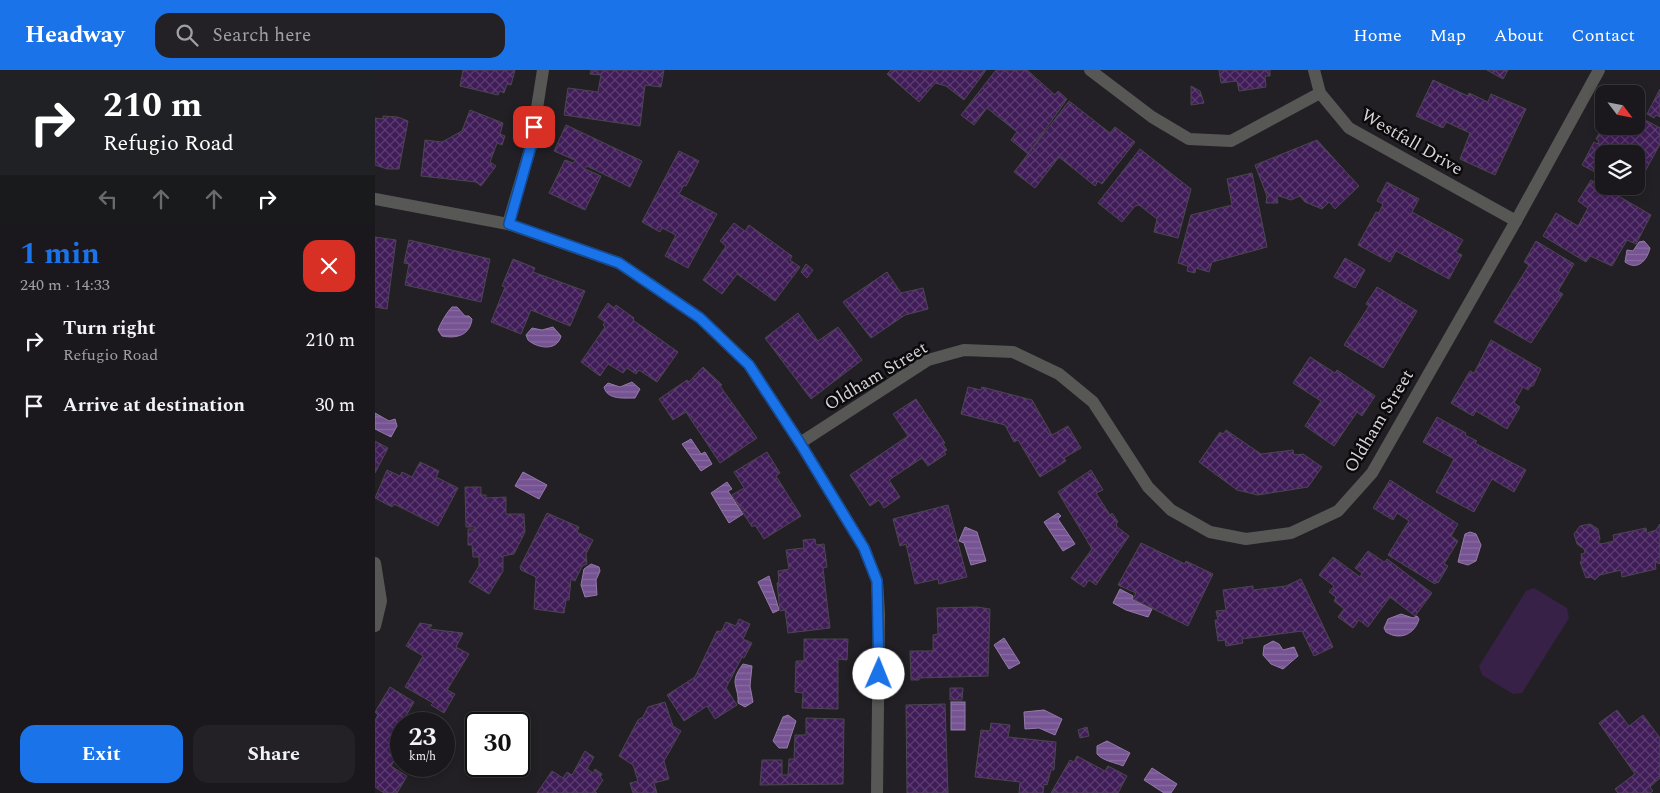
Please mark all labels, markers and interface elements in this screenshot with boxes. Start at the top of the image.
search box [155,13,505,58]
text: Headway [25,17,125,53]
icon: search [173,21,201,49]
text: Search here [213,21,311,50]
text: Home [1353,22,1402,49]
text: Map [1430,22,1466,49]
text: About [1494,22,1544,49]
text: Contact [1572,22,1635,49]
text: 210 m [103,79,202,132]
north arrow [1595,85,1645,135]
map controls [1595,85,1645,195]
icon: right [20,90,85,155]
street label: Westfall Drive [1356,102,1468,182]
pin [513,106,555,148]
icon: arrive [520,113,548,141]
text: Refugio Road [103,127,234,160]
button: layers [1595,145,1645,195]
icon: left [94,185,122,213]
icon: ahead [147,185,175,213]
icon: ahead [200,185,228,213]
icon: right [253,185,281,213]
text: 1 min [20,231,100,277]
button: close [303,240,355,292]
text: 240 m · 14:33 [20,273,110,297]
text: Turn right [63,314,156,343]
text: 210 m [305,326,355,355]
icon: right [20,327,48,355]
street label: Oldham Street [819,334,933,418]
text: Refugio Road [63,343,158,367]
street label: Oldham Street [1337,364,1421,478]
text: Arrive at destination [63,391,245,420]
text: 30 m [315,391,355,420]
icon: arrive [20,392,48,420]
position arrow [852,647,904,699]
speed limit sign: 30 [465,712,530,777]
text: 23 [408,719,437,757]
button: Exit [20,725,183,783]
button: Share [193,725,355,783]
text: km/h [409,747,436,766]

